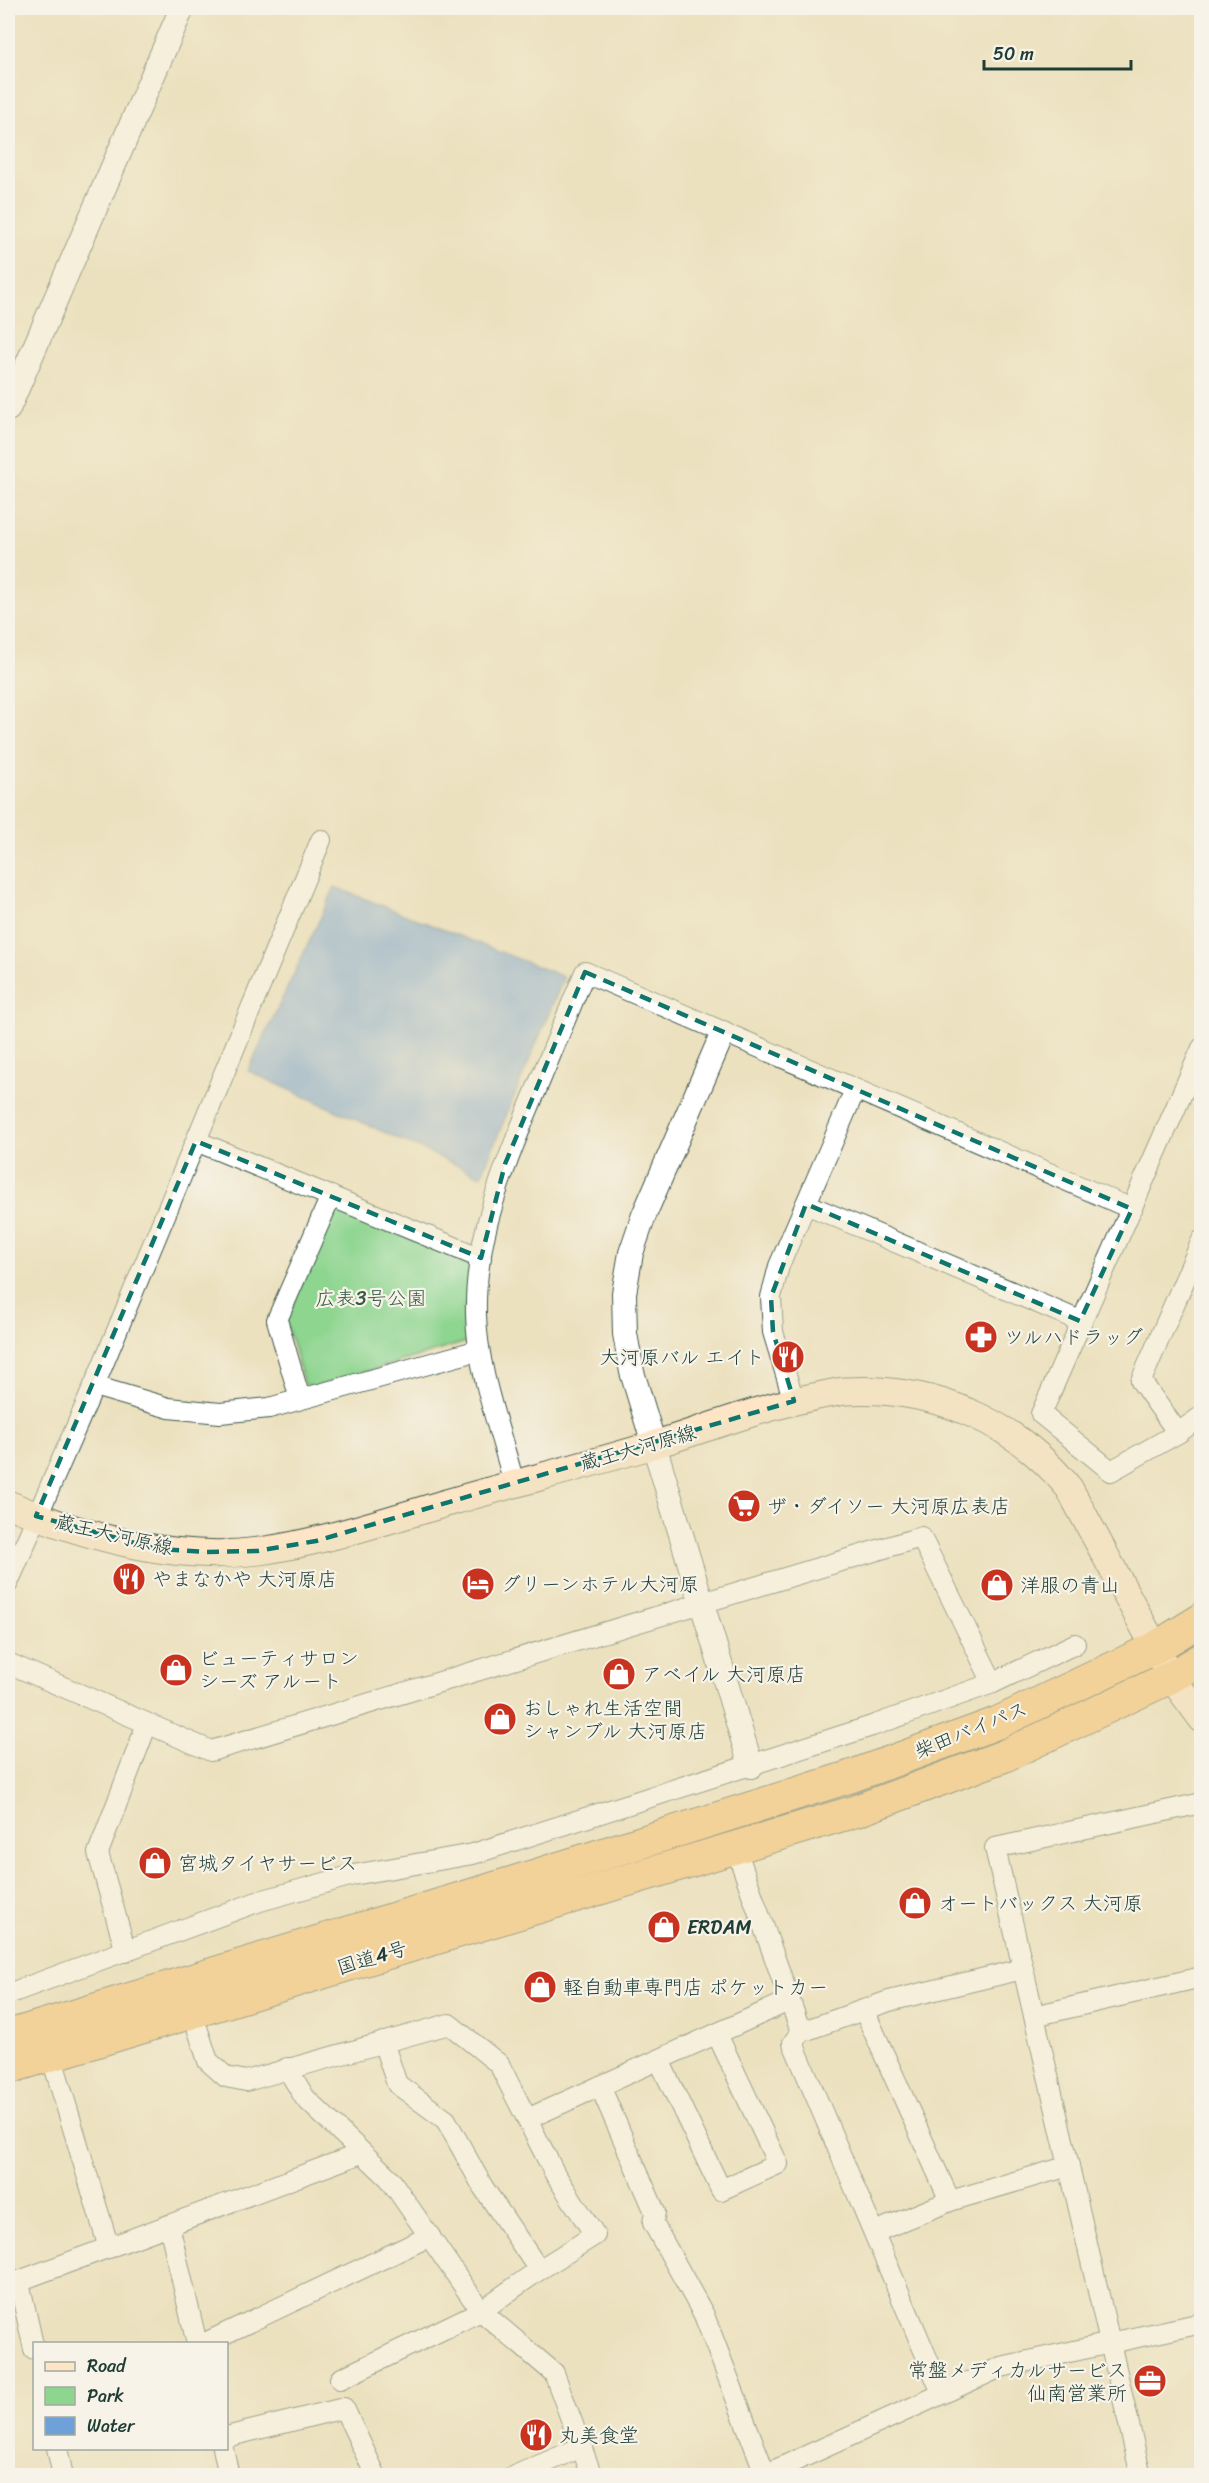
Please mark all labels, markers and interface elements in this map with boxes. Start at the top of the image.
scale bar [984,33,1131,71]
text: 50 m [993,38,1034,70]
park label: 広表3号公園 [316,1281,426,1316]
pharmacy icon: ツルハドラッグ [963,1319,999,1355]
place label: ツルハドラッグ [1004,1320,1143,1355]
restaurant icon: 大河原バル エイト [770,1339,806,1375]
place label: 大河原バル エイト [600,1340,765,1375]
street label: 蔵王大河原線 [576,1415,700,1481]
supermarket icon: ザ・ダイソー 大河原広表店 [726,1488,762,1524]
place label: ザ・ダイソー 大河原広表店 [767,1489,1010,1524]
street label: 蔵王大河原線 [52,1504,176,1566]
restaurant icon: やまなかや 大河原店 [111,1561,147,1597]
place label: やまなかや 大河原店 [152,1562,337,1597]
hotel icon: グリーンホテル大河原 [460,1566,496,1602]
place label: グリーンホテル大河原 [501,1567,699,1602]
shop icon: 洋服の青山 [979,1567,1015,1603]
place label: 洋服の青山 [1020,1568,1120,1603]
place label: ビューティサロン シーズ アルート [199,1641,359,1699]
shop icon: ビューティサロン シーズ アルート [158,1652,194,1688]
shop icon: アベイル 大河原店 [601,1656,637,1692]
place label: アベイル 大河原店 [642,1657,806,1692]
place label: おしゃれ生活空間 シャンブル 大河原店 [523,1691,707,1749]
street label: 柴田バイパス [909,1691,1033,1769]
shop icon: おしゃれ生活空間 シャンブル 大河原店 [482,1701,518,1737]
shop icon: 宮城タイヤサービス [137,1845,173,1881]
place label: 宮城タイヤサービス [178,1846,357,1881]
shop icon: オートバックス 大河原 [897,1885,933,1921]
place label: オートバックス 大河原 [938,1886,1143,1921]
shop icon: ERDAM [646,1909,682,1945]
place label: ERDAM [687,1910,751,1945]
street label: 国道4号 [332,1931,412,1985]
shop icon: 軽自動車専門店 ポケットカー [522,1969,558,2005]
place label: 軽自動車専門店 ポケットカー [563,1970,828,2005]
legend [33,2342,228,2450]
text: Road [87,2350,127,2382]
place label: 常盤メディカルサービス 仙南営業所 [908,2353,1127,2411]
office icon: 常盤メディカルサービス 仙南営業所 [1132,2363,1168,2399]
text: Park [87,2380,124,2412]
text: Water [87,2410,136,2442]
restaurant icon: 丸美食堂 [518,2417,554,2453]
place label: 丸美食堂 [559,2418,639,2453]

